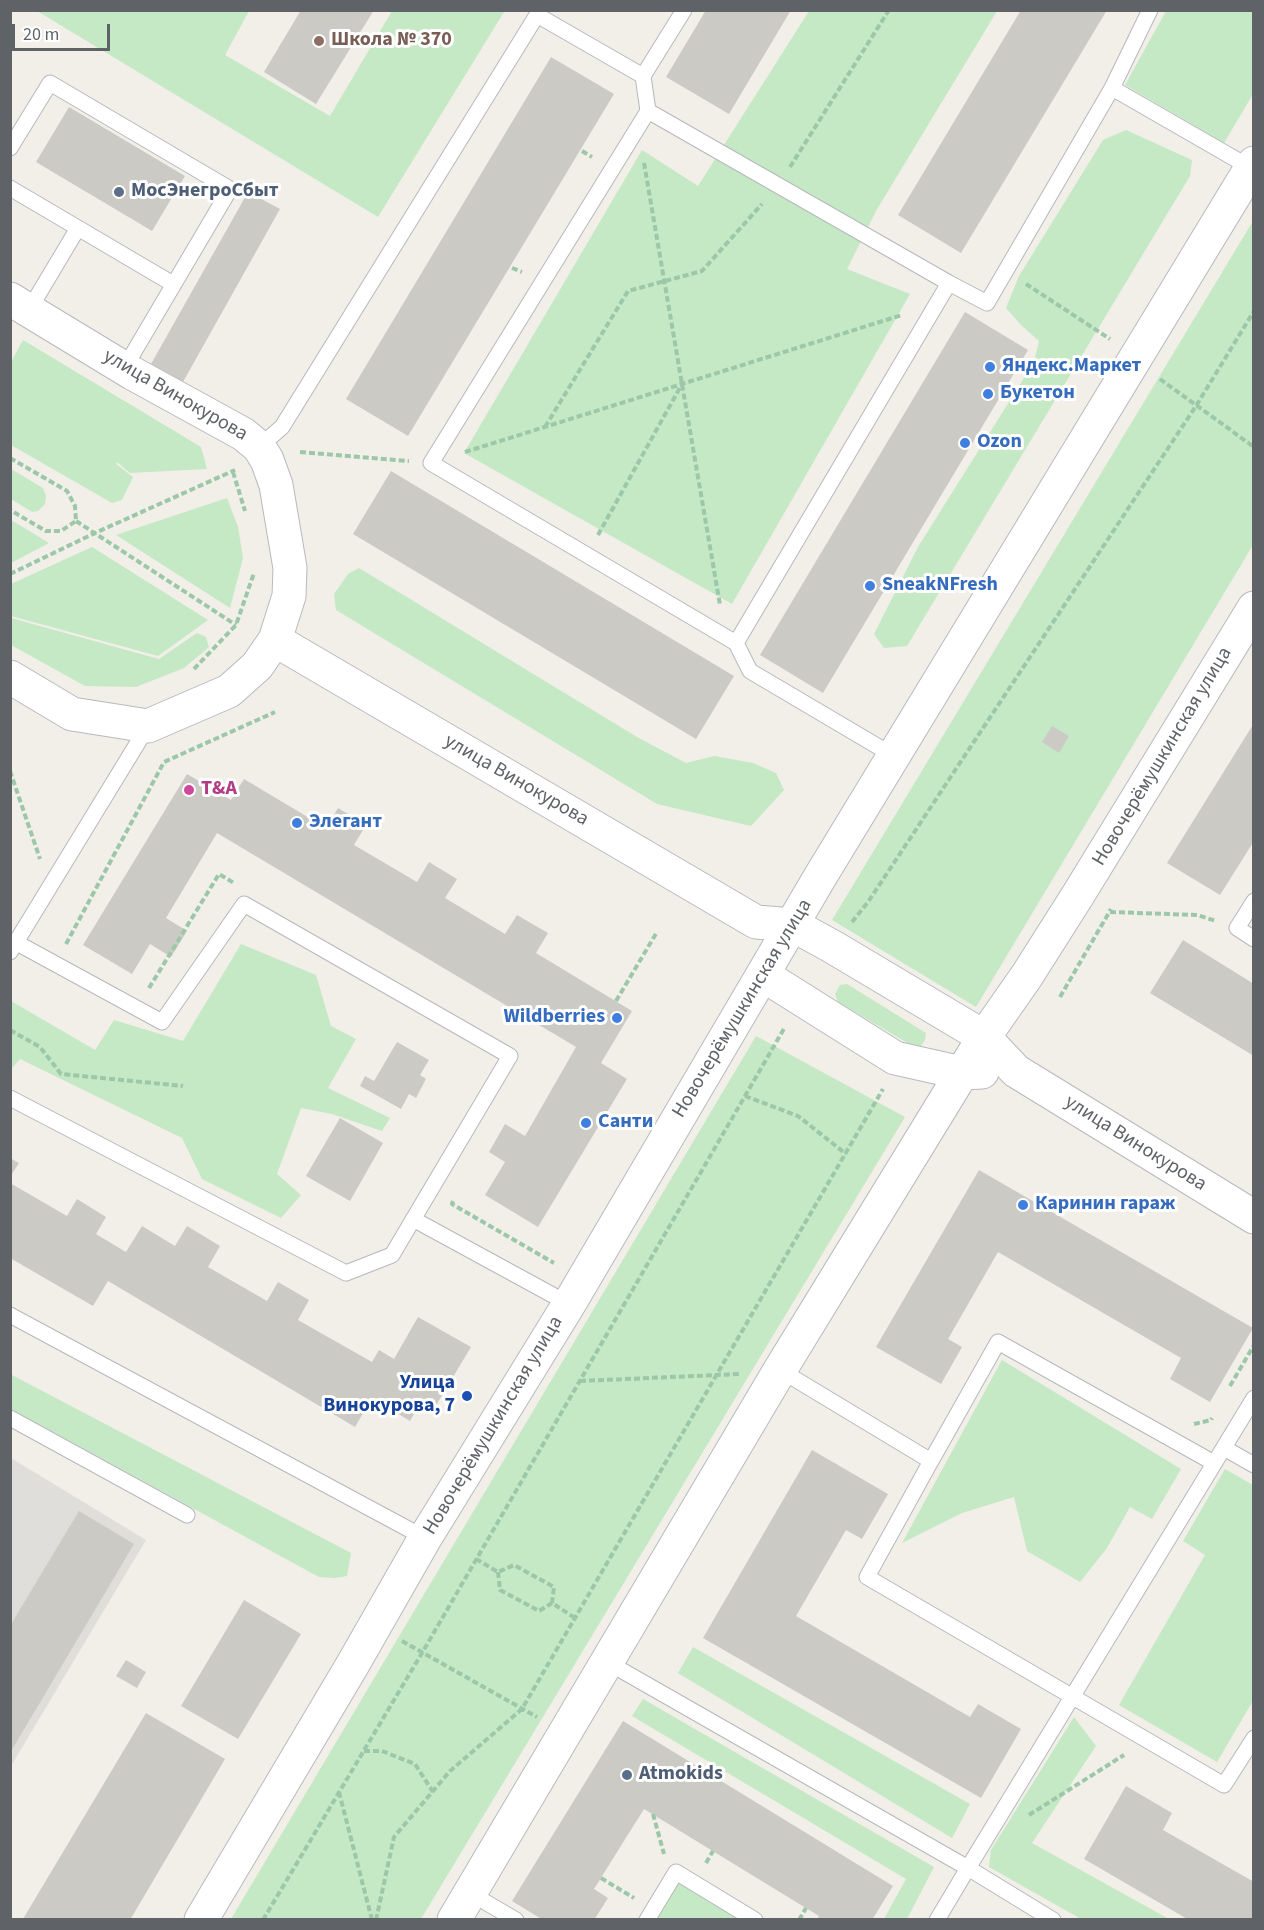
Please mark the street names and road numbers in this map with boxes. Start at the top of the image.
street label: улица Винокурова [99,345,251,447]
street label: Новочерёмушкинская улица [1088,643,1238,871]
street label: улица Винокурова [440,730,592,832]
street label: Новочерёмушкинская улица [668,895,818,1123]
street label: улица Винокурова [1060,1091,1210,1197]
street label: Новочерёмушкинская улица [419,1312,569,1540]

